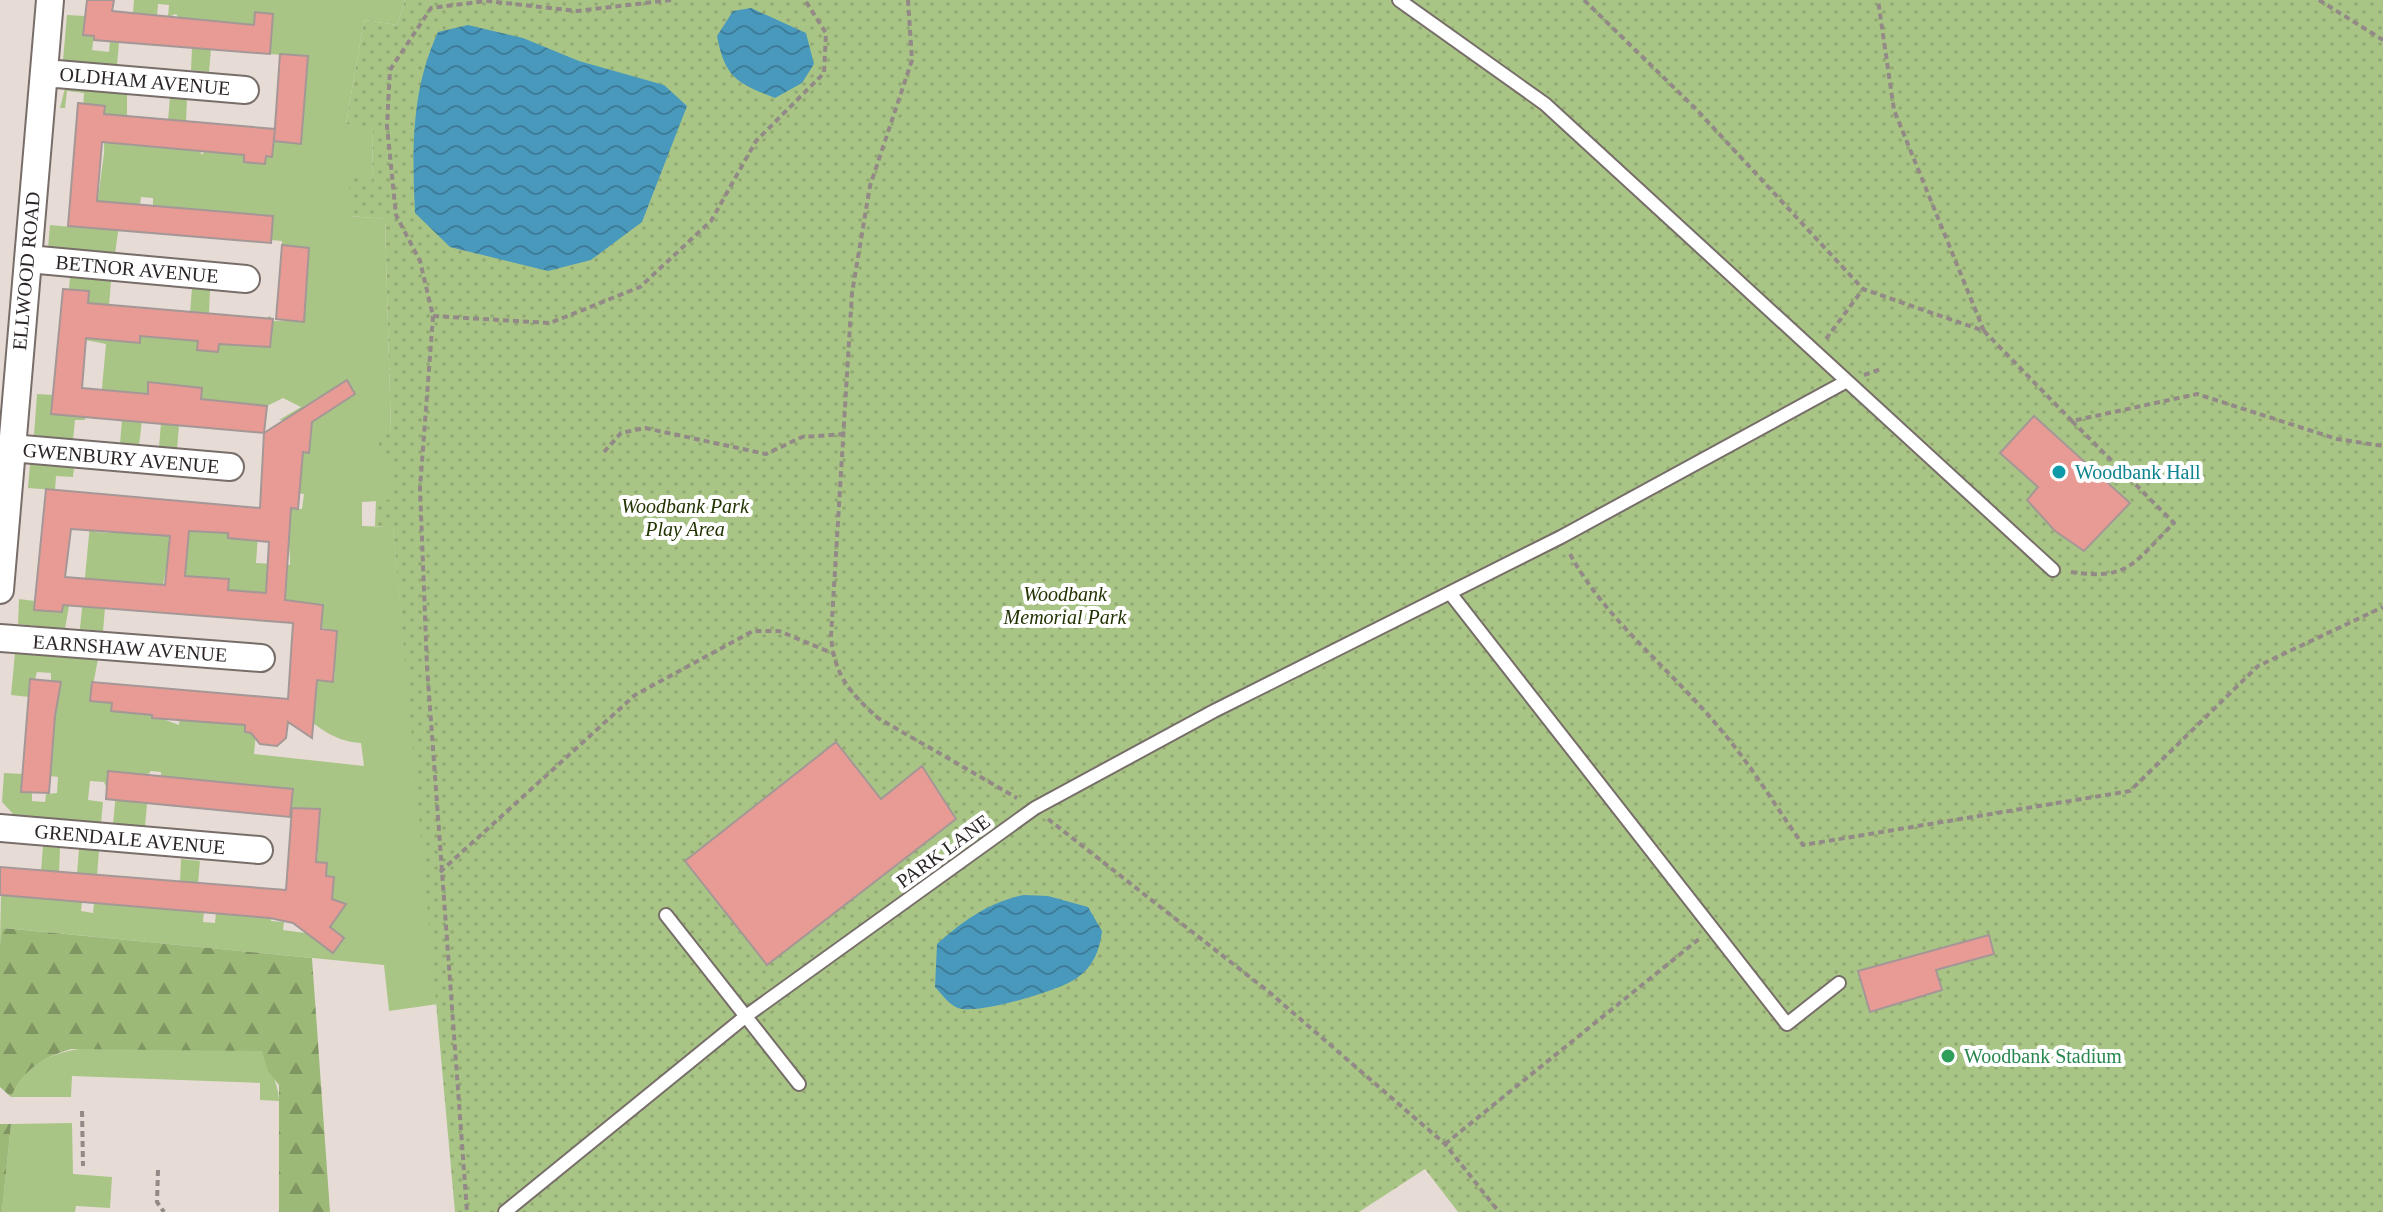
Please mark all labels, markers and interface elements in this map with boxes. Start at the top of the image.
street label: OLDHAM AVENUE [59,63,231,99]
street label: ELLWOOD ROAD [8,191,44,351]
street label: BETNOR AVENUE [55,251,219,287]
street label: GWENBURY AVENUE [22,438,220,478]
place label: Woodbank Hall [2075,461,2201,483]
marker: Woodbank Hall [2050,463,2068,481]
park label: Woodbank Park Play Area [621,495,750,541]
park label: Woodbank Memorial Park [1003,583,1127,628]
street label: EARNSHAW AVENUE [32,630,228,666]
street label: PARK LANE [892,810,994,892]
street label: GRENDALE AVENUE [34,820,226,858]
place label: Woodbank Stadium [1964,1045,2122,1067]
marker: Woodbank Stadium [1939,1047,1957,1065]

